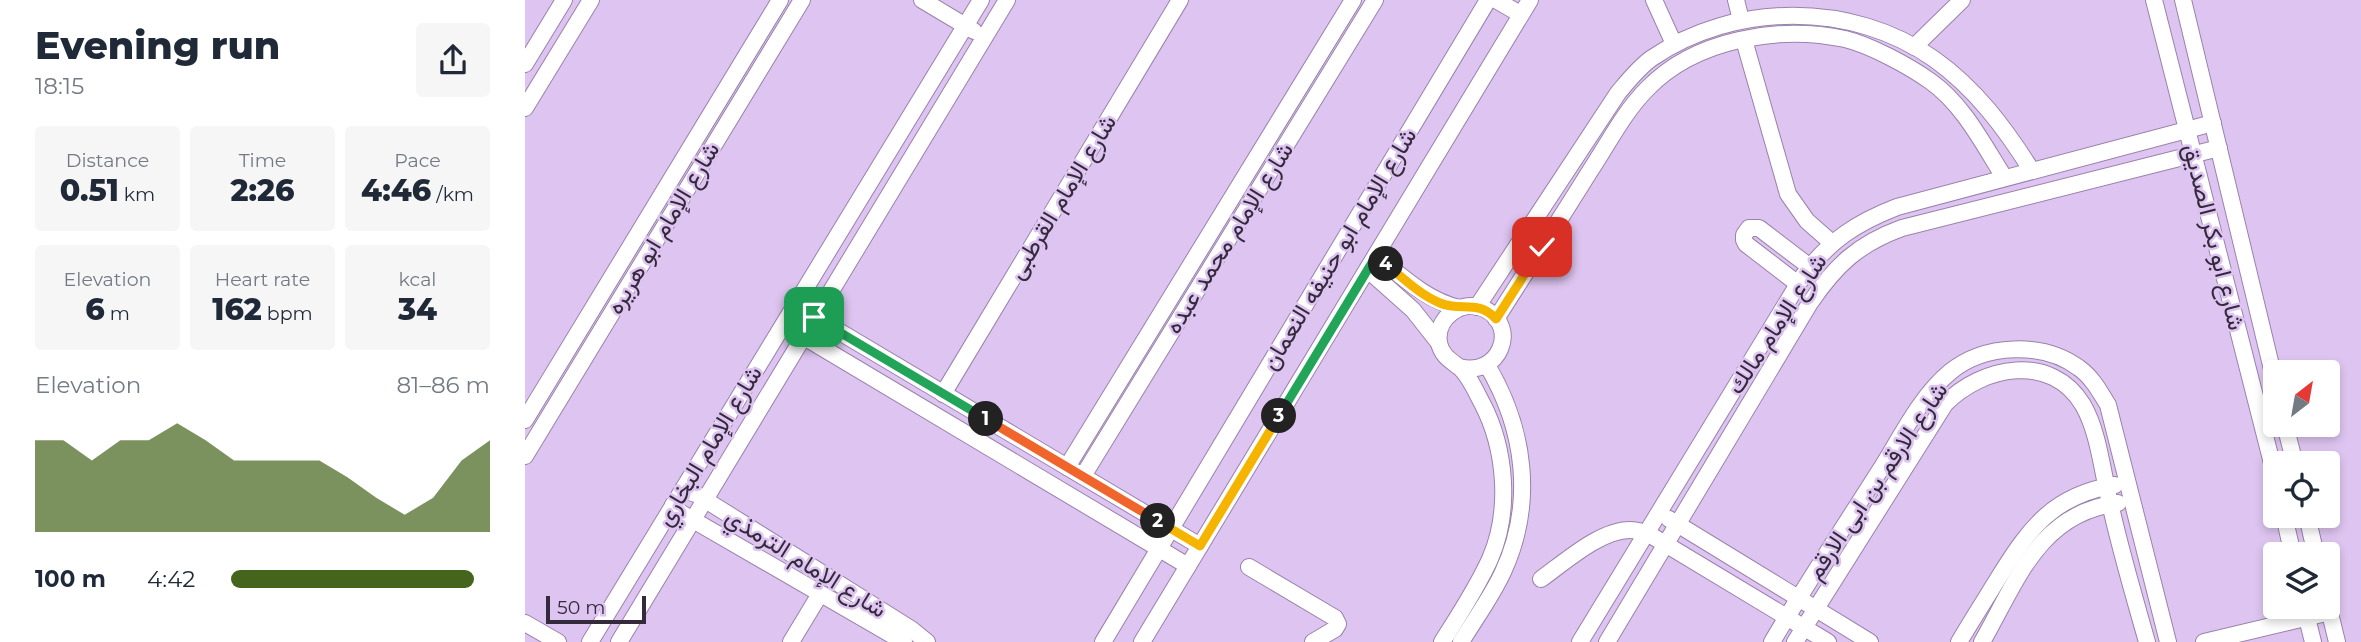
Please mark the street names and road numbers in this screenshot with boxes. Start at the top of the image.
street label: شارع الإمام القرطبى [1001,109,1124,285]
street label: شارع الإمام ابو حنيفه النعمان [1255,122,1424,376]
street label: شارع الإمام ابو هريره [600,136,727,320]
street label: شارع الإمام محمد عبده [1158,137,1301,340]
street label: شارع ابو بكر الصديق [2175,141,2252,333]
street label: شارع الإمام مالك [1721,248,1834,400]
street label: شارع الإمام البخاري [649,360,772,534]
street label: شارع الارقم بن ابى الارقم [1800,376,1955,586]
street label: شارع الإمام الترمذي [718,501,892,628]

